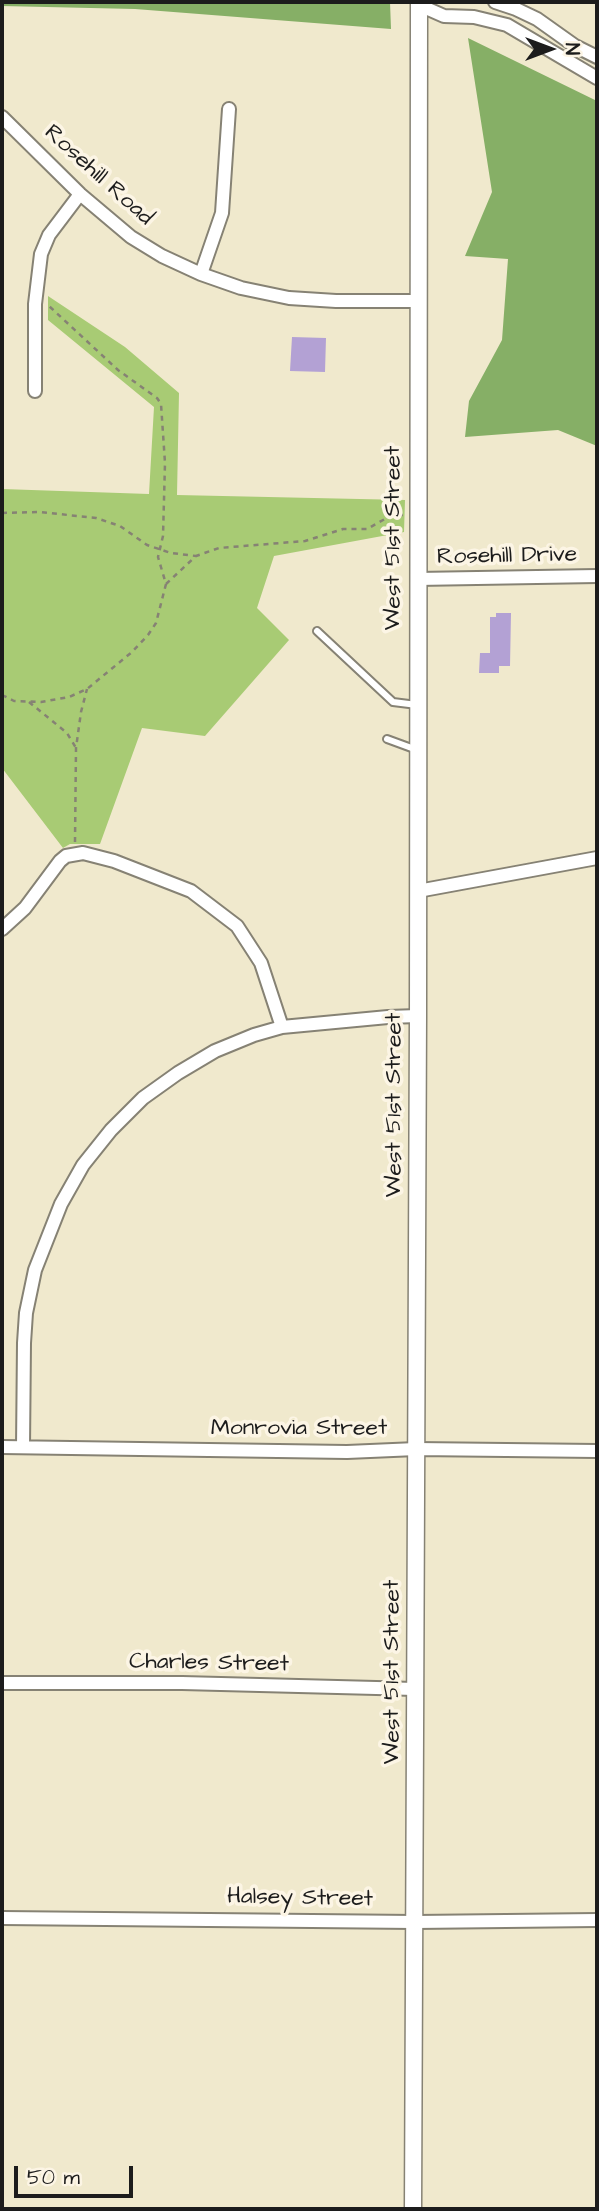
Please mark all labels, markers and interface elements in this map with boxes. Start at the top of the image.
north arrow [515,14,585,84]
text: N [558,43,585,55]
street label: Rosehill Road [38,120,158,232]
street label: West 51st Street [380,446,408,630]
street label: Rosehill Drive [437,542,577,572]
street label: West 51st Street [381,1013,409,1197]
street label: Monrovia Street [211,1415,387,1443]
street label: West 51st Street [379,1580,407,1764]
street label: Charles Street [129,1649,289,1679]
street label: Halsey Street [227,1884,373,1914]
scale bar [18,2152,136,2196]
text: 50 m [27,2163,80,2192]

